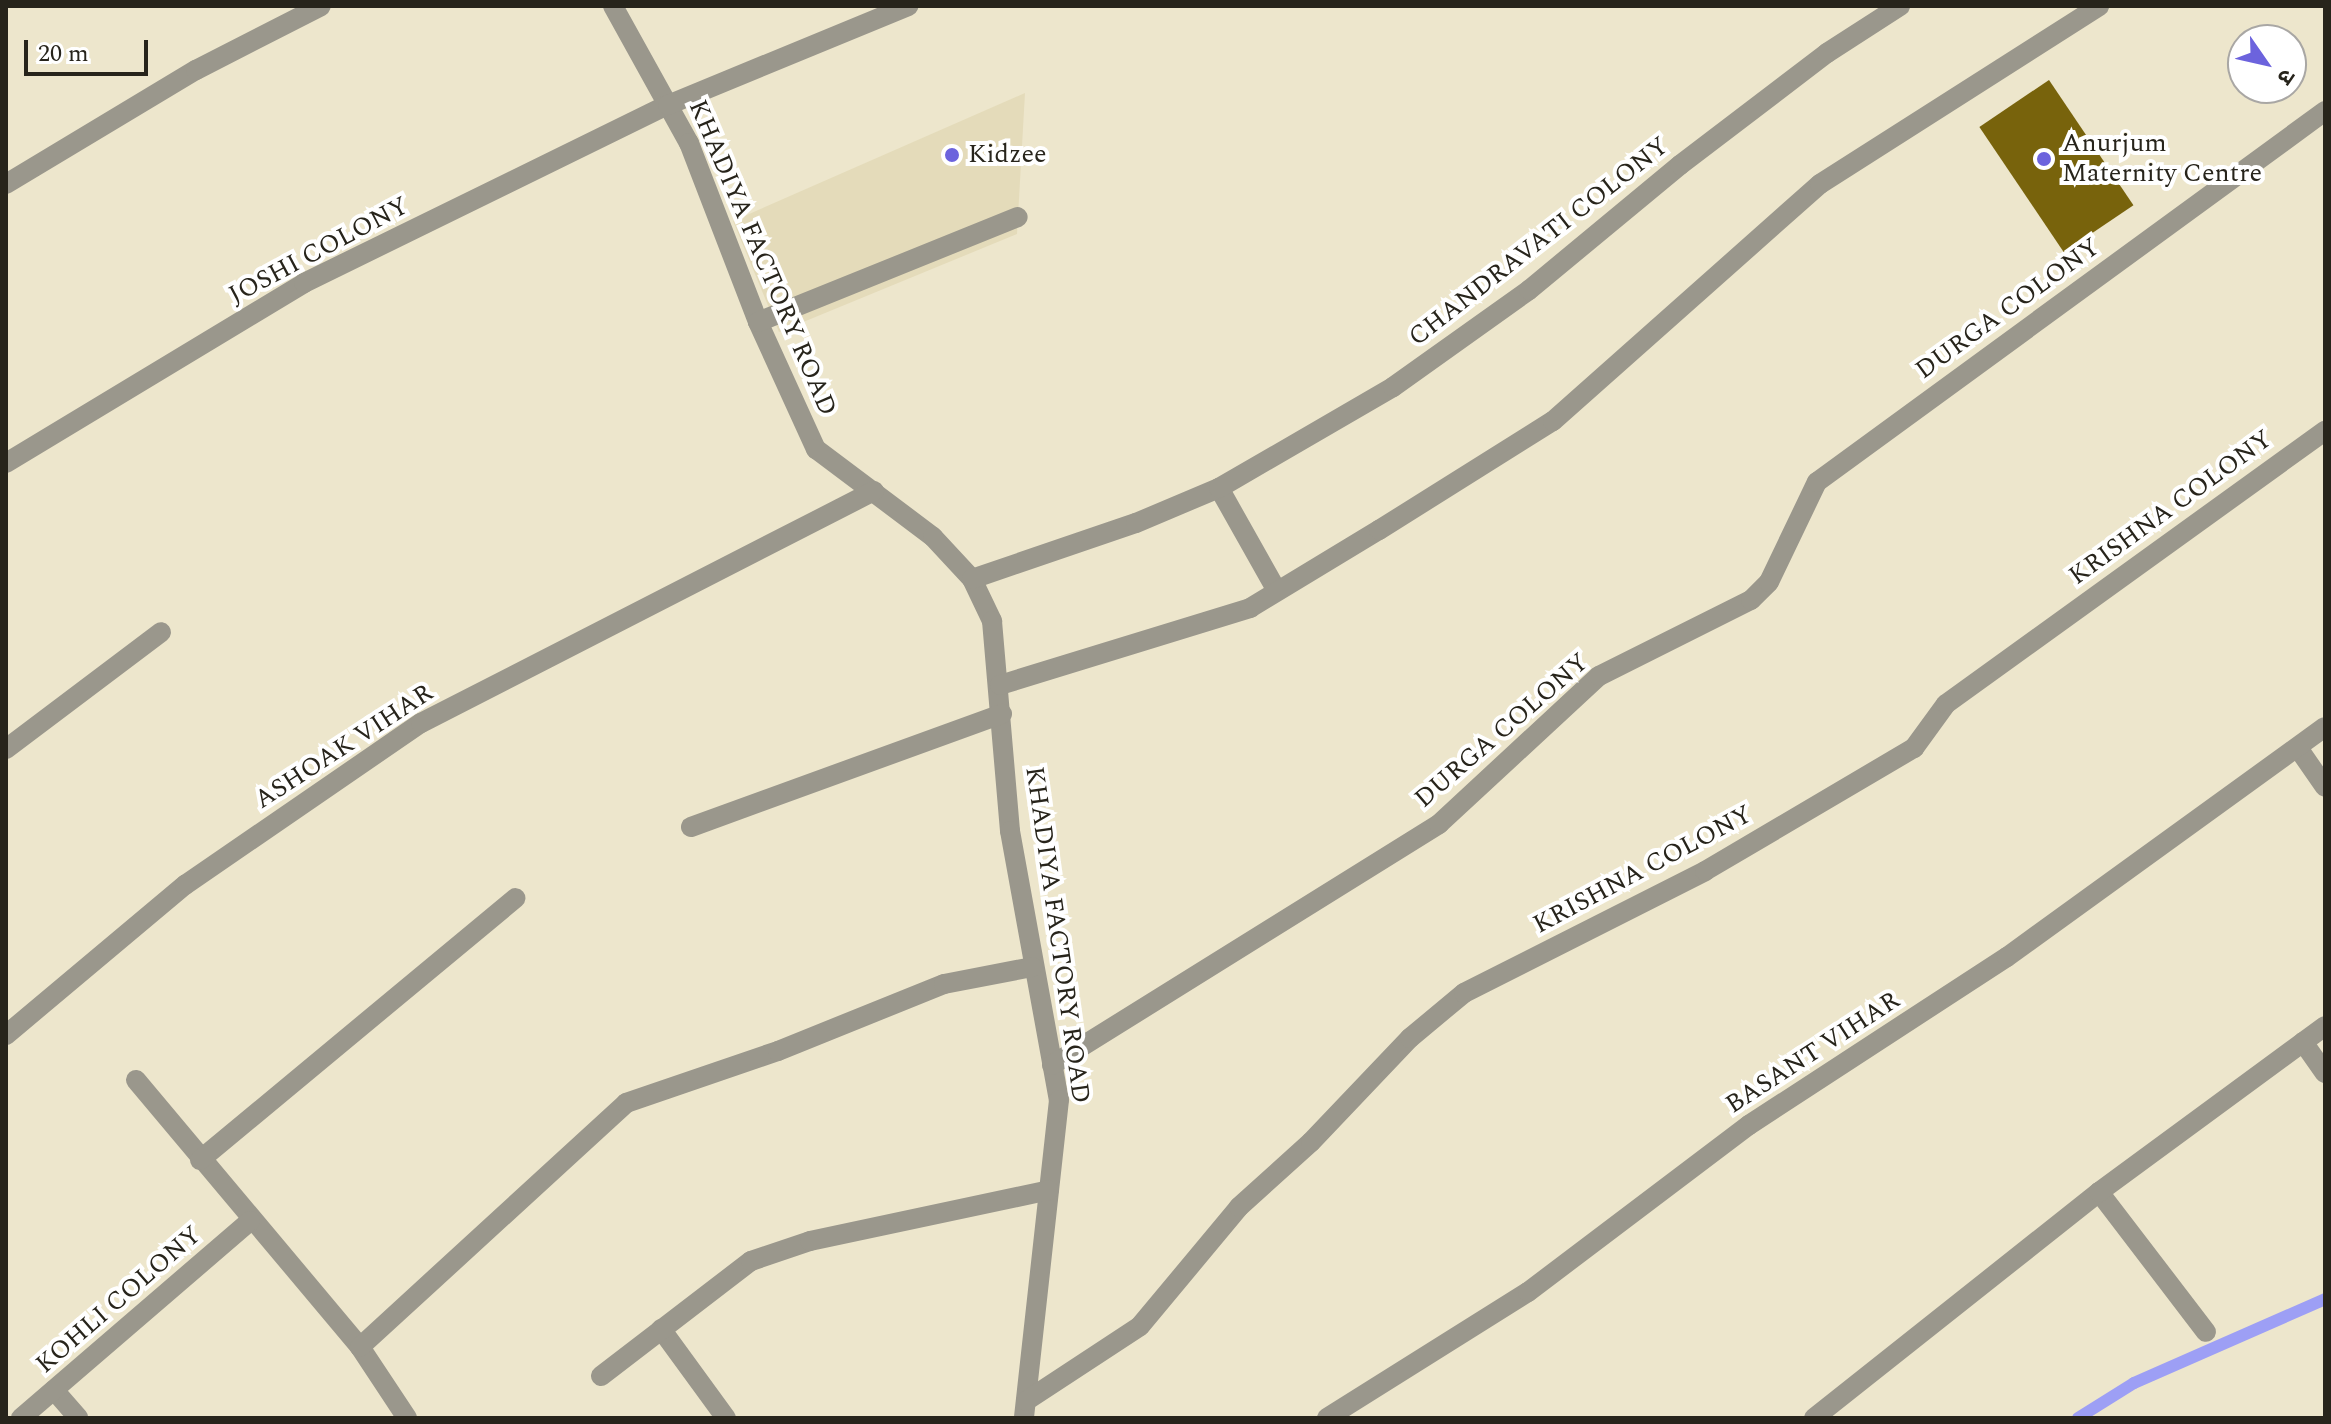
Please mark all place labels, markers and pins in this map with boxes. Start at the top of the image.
place label: Anurjum Maternity Centre [2062,128,2262,190]
place label: Kidzee [968,139,1047,171]
marker: Kidzee [943,146,961,164]
marker: Anurjum Maternity Centre [2033,148,2055,170]

